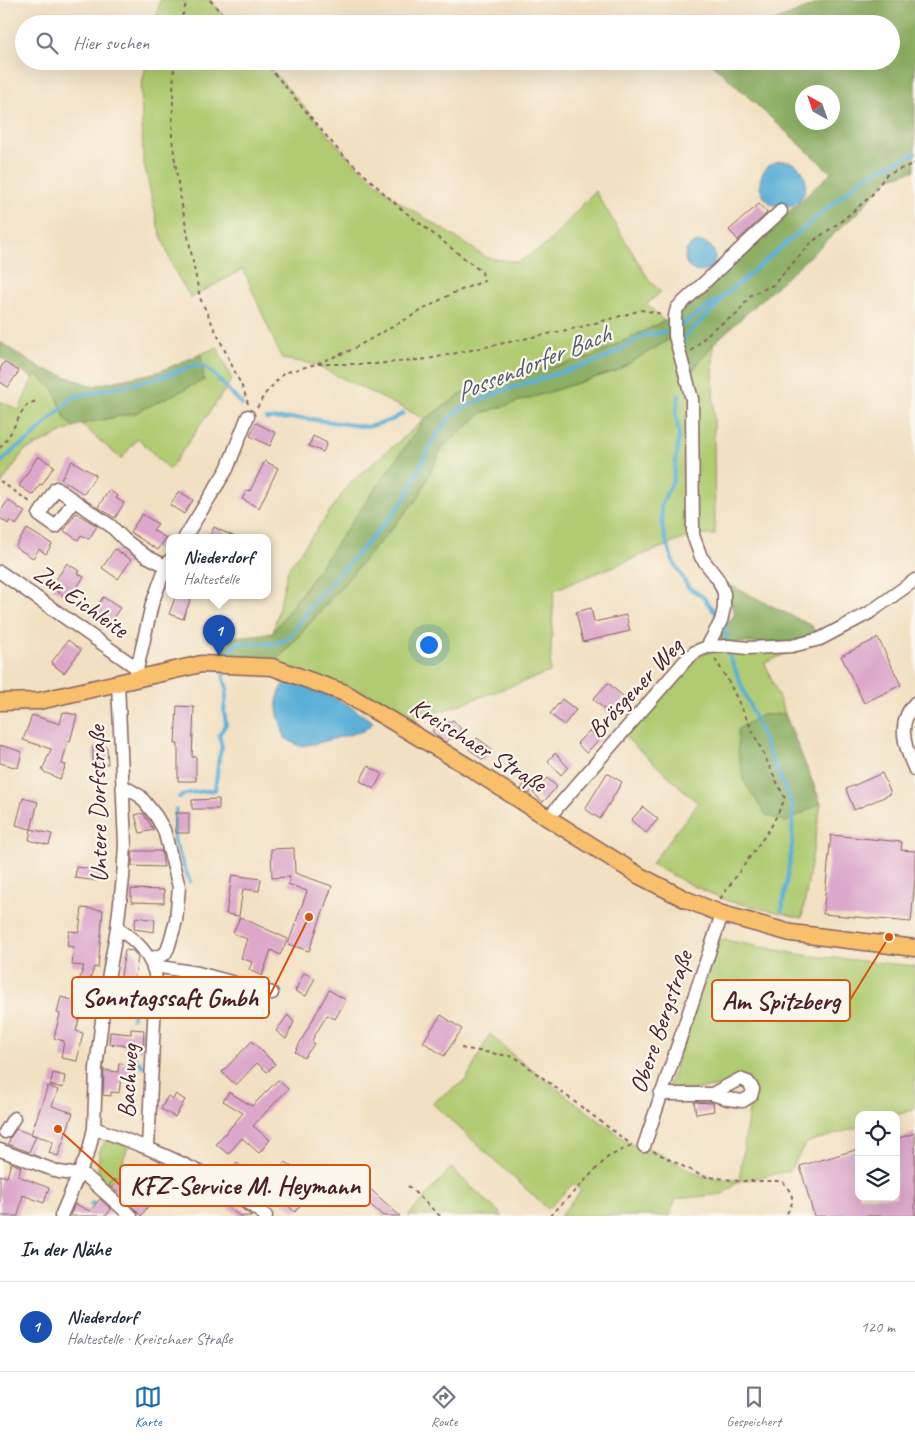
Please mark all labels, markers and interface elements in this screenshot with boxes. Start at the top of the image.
search box [15,15,900,70]
icon: search [33,29,61,57]
text: Hier suchen [73,31,149,55]
north arrow [795,85,840,130]
water label: Possendorfer Bach [451,316,617,409]
popup [166,534,271,599]
text: Niederdorf [183,545,254,569]
street label: Zur Eichleite [28,557,136,646]
text: Haltestelle [183,569,239,589]
pin: 1 [203,615,235,656]
street label: Brösgener Weg [580,630,691,745]
your location [416,632,442,658]
street label: Kreischaer Straße [404,690,554,801]
street label: Untere Dorfstraße [81,723,115,883]
street label: Obere Bergstraße [622,945,701,1097]
callout: Sonntagssaft Gmbh [72,977,269,1018]
callout: Am Spitzberg [712,980,850,1021]
text: Sonntagssaft Gmbh [82,981,259,1014]
text: Am Spitzberg [722,984,843,1017]
street label: Bachweg [110,1042,146,1119]
map controls [855,1111,900,1201]
button: locate [855,1111,900,1156]
button: layers [855,1156,900,1201]
callout: KFZ-Service M. Heymann [120,1165,370,1206]
text: KFZ-Service M. Heymann [130,1169,361,1202]
text: In der Nähe [20,1236,110,1262]
text: Niederdorf [67,1305,137,1329]
text: 1 [32,1317,40,1337]
text: 120 m [861,1317,895,1337]
text: Haltestelle · Kreischaer Straße [67,1329,232,1349]
tab: Karte [134,1383,162,1430]
tab: Route [430,1383,458,1430]
tab: Gespeichert [726,1383,781,1430]

